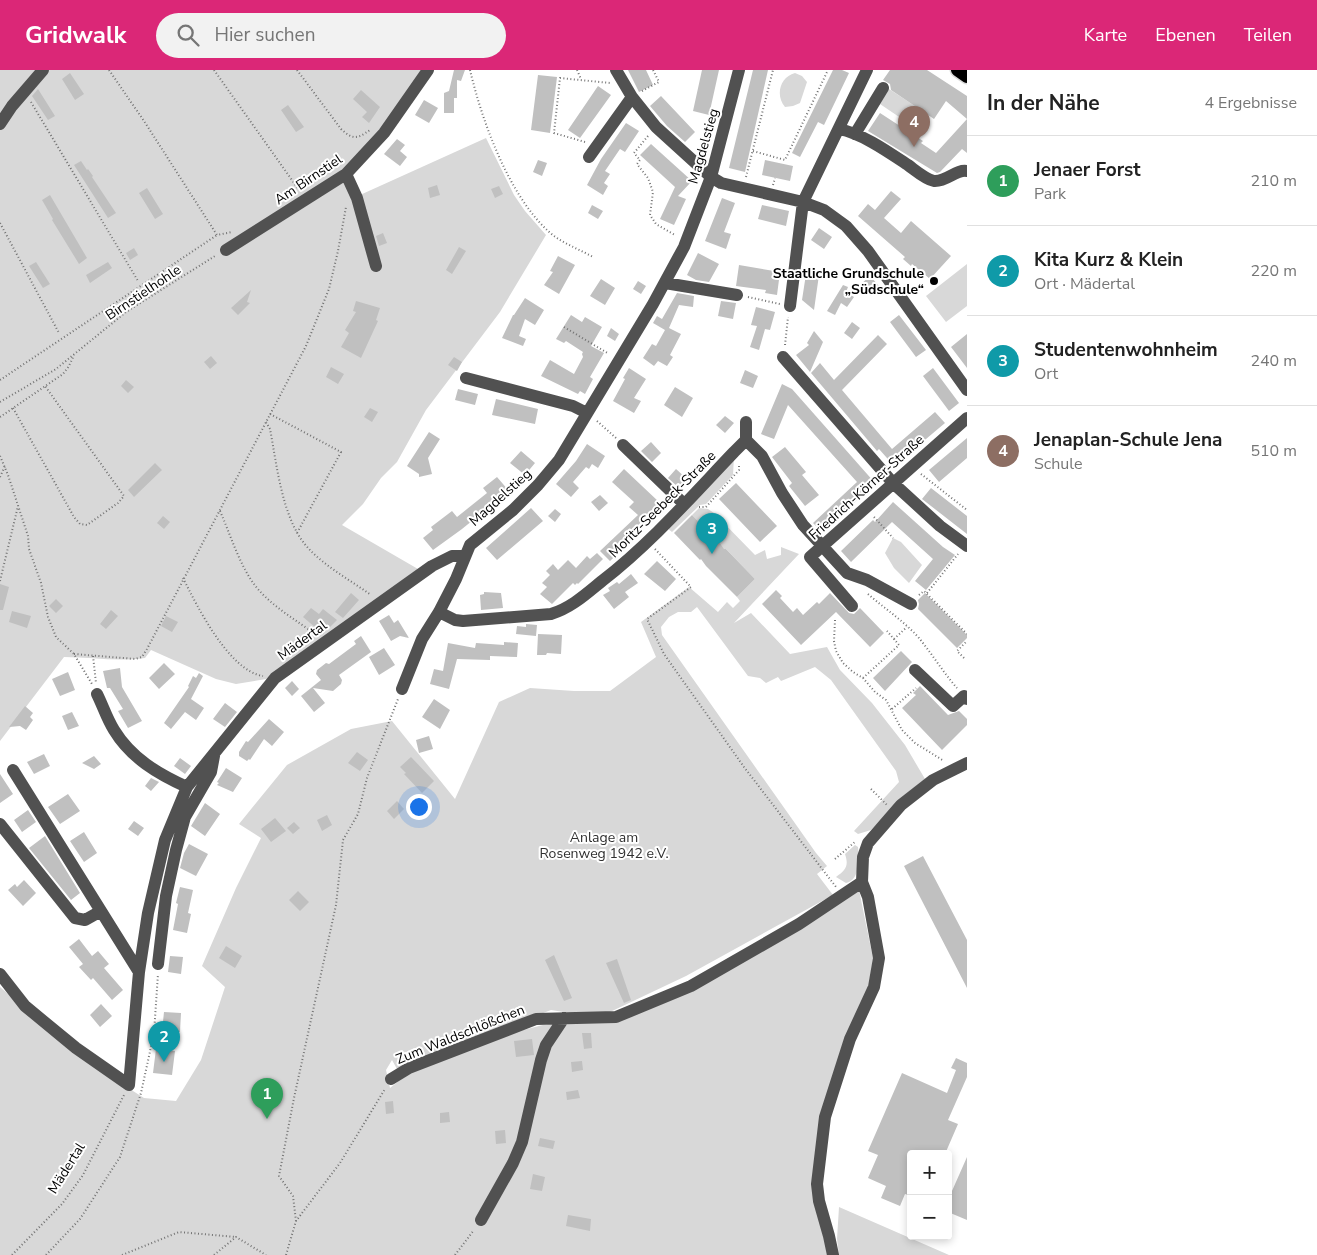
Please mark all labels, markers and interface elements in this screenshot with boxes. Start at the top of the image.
search box [156,13,506,58]
text: Gridwalk [25,19,126,51]
icon: search [174,21,202,49]
text: Hier suchen [214,22,315,48]
text: Karte [1084,23,1127,47]
text: Ebenen [1155,23,1216,47]
text: Teilen [1244,23,1292,47]
text: In der Nähe [987,89,1100,117]
text: 4 Ergebnisse [1204,92,1297,114]
street label: Magdelstieg [684,106,723,186]
pin: 4 [898,106,930,147]
street label: Am Birnstiel [271,149,347,209]
text: Jenaer Forst [1034,157,1141,183]
text: 1 [998,170,1008,192]
text: 210 m [1250,170,1297,192]
text: Park [1034,183,1066,205]
text: Kita Kurz & Klein [1034,247,1183,273]
street label: Birnstielhohle [102,260,185,325]
text: 2 [998,260,1008,282]
text: 220 m [1250,260,1297,282]
place label: Staatliche Grundschule „Südschule“ [773,264,924,299]
text: Ort · Mädertal [1034,273,1135,295]
marker: Staatliche Grundschule „Südschule“ [928,275,940,287]
text: Studentenwohnheim [1034,337,1218,363]
text: 3 [998,350,1008,372]
text: 240 m [1250,350,1297,372]
text: Ort [1034,363,1058,385]
text: Jenaplan-Schule Jena [1034,427,1222,453]
street label: Friedrich-Körner-Straße [805,430,928,544]
text: 4 [998,440,1008,462]
text: 510 m [1250,440,1297,462]
street label: Moritz-Seebeck-Straße [605,447,720,562]
text: Schule [1034,453,1082,475]
street label: Magdelstieg [465,464,536,530]
pin: 3 [696,513,728,554]
street label: Mädertal [274,616,332,665]
your location [406,794,432,820]
park label: Anlage am Rosenweg 1942 e.V. [539,828,669,863]
street label: Zum Waldschlößchen [393,1000,527,1069]
pin: 2 [148,1021,180,1062]
pin: 1 [251,1078,283,1119]
street label: Mädertal [43,1138,90,1197]
map controls [907,1150,952,1240]
button: + [907,1150,952,1195]
button: − [907,1195,952,1240]

